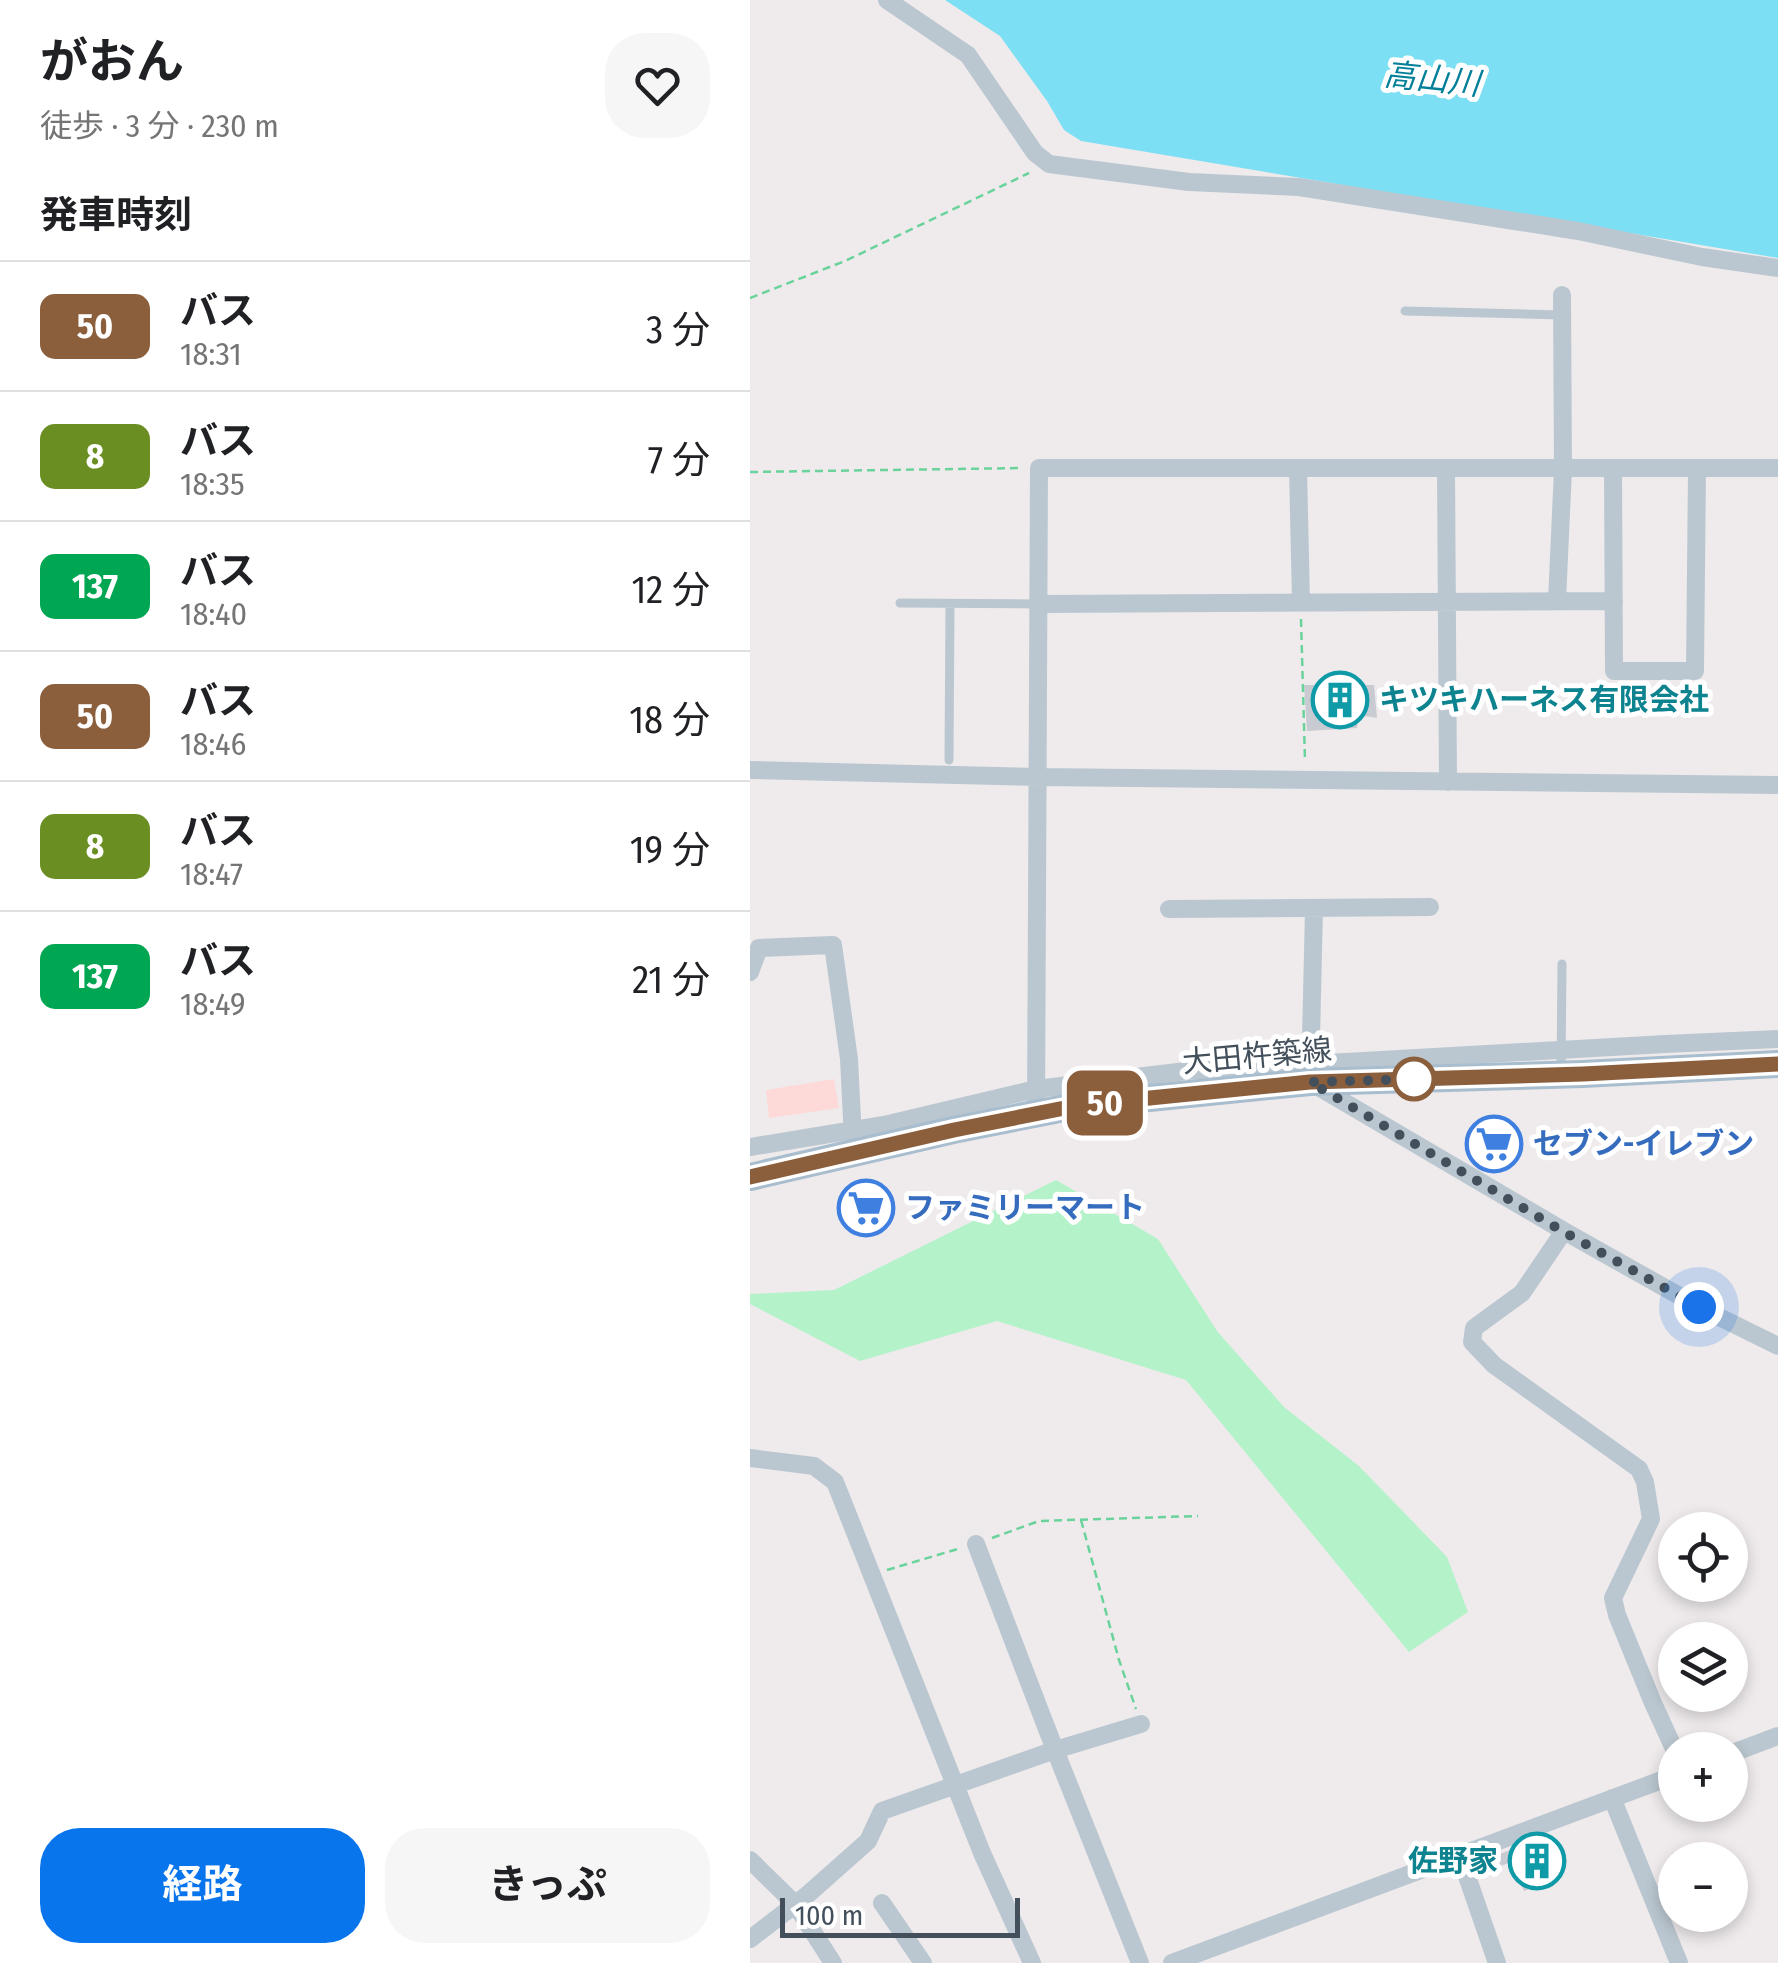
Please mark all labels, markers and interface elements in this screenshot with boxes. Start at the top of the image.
text: がおん [40,33,184,91]
button: heart [605,33,710,138]
water label: 高山川 [1382,55,1485,103]
text: 徒歩 · 3 分 · 230 m [40,107,279,145]
text: 発車時刻 [40,192,192,238]
text: バス [180,288,256,334]
text: 50 [77,305,113,347]
text: 3 分 [646,307,710,353]
text: 18:31 [180,335,242,373]
text: バス [180,418,256,464]
text: 8 [86,435,104,477]
text: 7 分 [648,437,710,483]
text: 18:35 [180,465,245,503]
text: バス [180,548,256,594]
text: 137 [72,565,118,607]
text: 12 分 [631,567,710,613]
text: 18:40 [180,595,247,633]
building icon: キツキハーネス有限会社 [1310,670,1370,730]
text: バス [180,678,256,724]
place label: キツキハーネス有限会社 [1379,682,1709,718]
text: 50 [77,695,113,737]
text: 18 分 [629,697,710,743]
text: 18:46 [180,725,246,763]
text: バス [180,808,256,854]
text: 8 [86,825,104,867]
text: 19 分 [630,827,710,873]
text: 18:47 [180,855,243,893]
text: バス [180,938,256,984]
text: 137 [72,955,118,997]
text: 21 分 [632,957,710,1003]
text: 18:49 [180,985,246,1023]
street label: 大田杵築線 [1181,1032,1333,1080]
unlabelled marker [1393,1058,1435,1100]
line badge: 50 [1060,1070,1150,1136]
text: 50 [1087,1082,1123,1124]
supermarket icon: セブン-イレブン [1464,1114,1524,1174]
place label: セブン-イレブン [1533,1126,1754,1162]
supermarket icon: ファミリーマート [836,1178,896,1238]
place label: ファミリーマート [905,1190,1145,1226]
your location [1674,1282,1724,1332]
map controls [1658,1512,1748,1932]
button: locate [1658,1512,1748,1602]
button: layers [1658,1622,1748,1712]
button: + [1658,1732,1748,1822]
button: 経路 [40,1828,365,1943]
button: きっぷ [385,1828,710,1943]
building icon: 佐野家 [1507,1831,1567,1891]
button: − [1658,1842,1748,1932]
place label: 佐野家 [1408,1843,1498,1879]
scale bar [780,1893,1020,1938]
text: 100 m [795,1899,863,1932]

